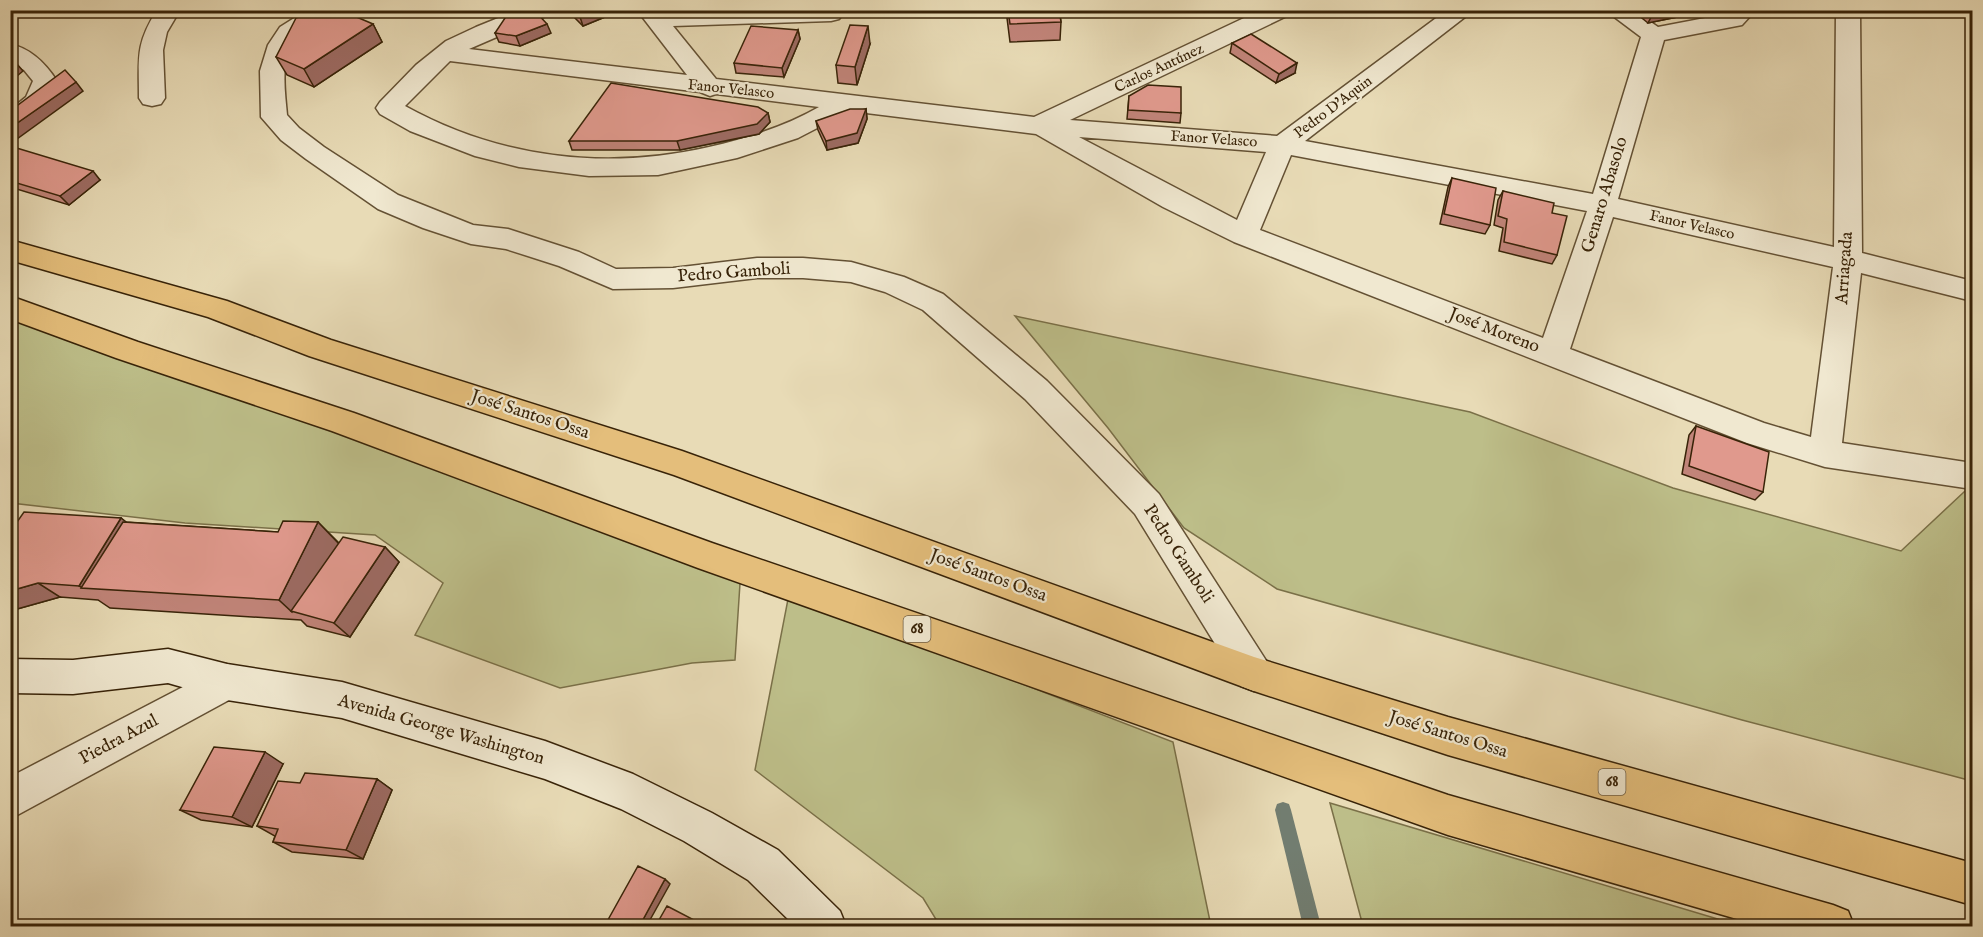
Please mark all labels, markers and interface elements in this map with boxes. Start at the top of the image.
street label: Carlos Antúnez [1111,39,1207,97]
street label: Pedro D'Aquin [1290,71,1376,143]
street label: Fanor Velasco [687,75,775,103]
street label: Fanor Velasco [1170,126,1258,152]
street label: Genaro Abasolo [1576,134,1634,256]
street label: Fanor Velasco [1648,206,1736,244]
street label: Arriagada [1831,231,1859,306]
street label: Pedro Gamboli [677,258,791,288]
street label: José Moreno [1443,302,1543,359]
street label: José Santos Ossa [466,384,592,445]
street label: Pedro Gamboli [1138,500,1219,608]
street label: José Santos Ossa [924,543,1050,608]
road number: 68 [904,616,930,642]
street label: Avenida George Washington [334,689,547,771]
street label: José Santos Ossa [1384,705,1510,764]
street label: Piedra Azul [76,710,162,770]
road number: 68 [1598,769,1626,795]

